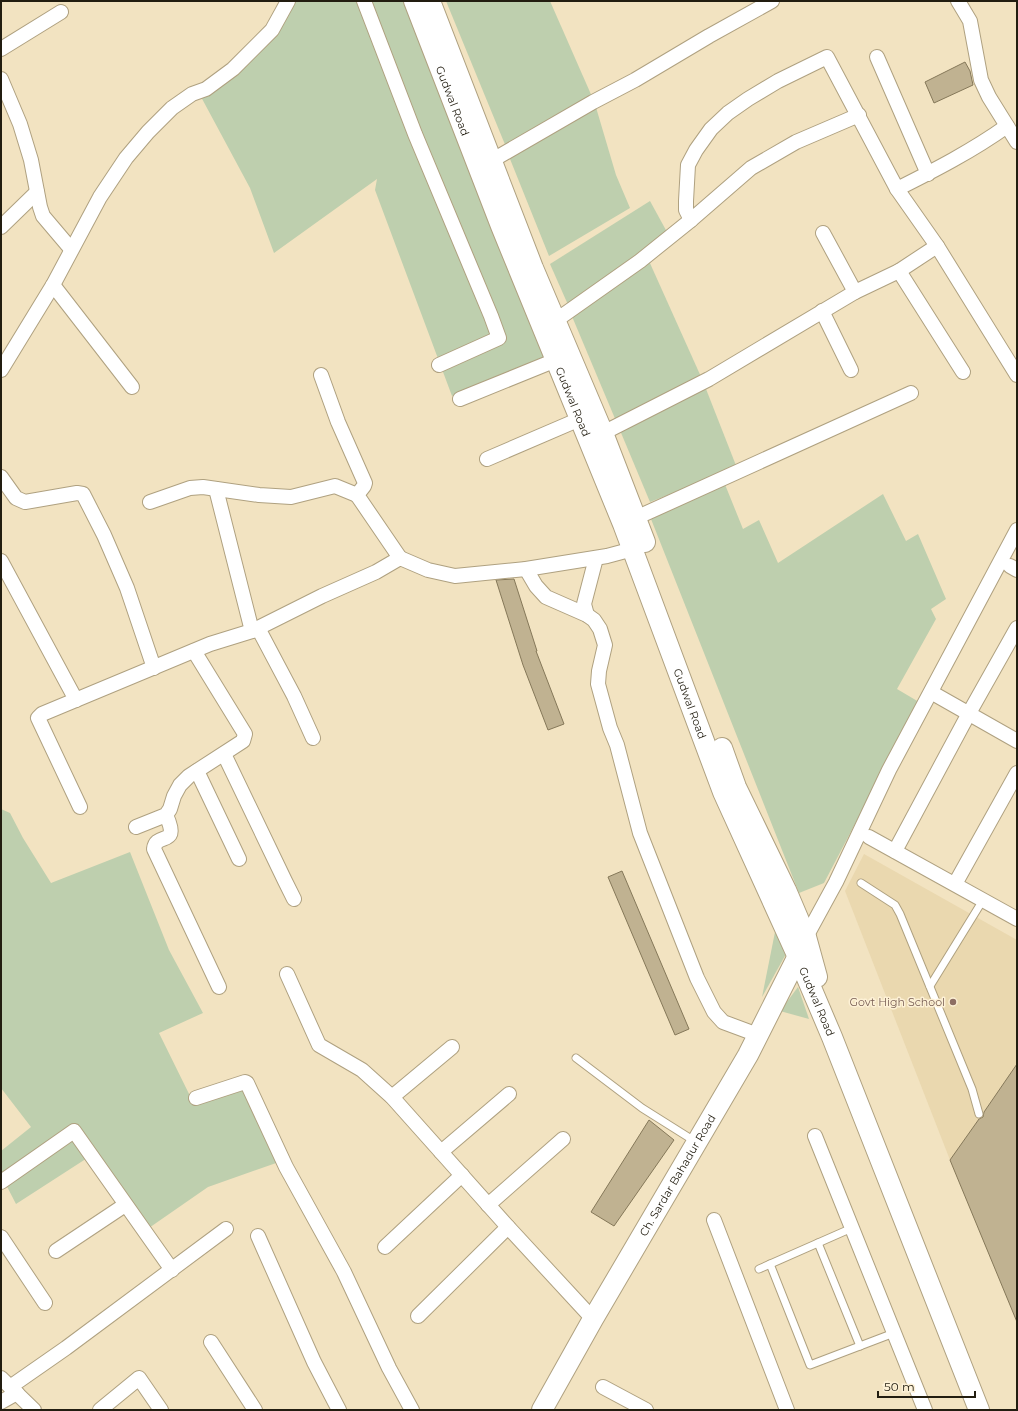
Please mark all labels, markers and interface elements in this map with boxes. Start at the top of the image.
street label: Gudwal Road [433,64,472,138]
street label: Gudwal Road [552,365,593,439]
street label: Gudwal Road [671,667,710,741]
street label: Gudwal Road [796,965,838,1038]
place label: Govt High School [850,995,945,1009]
marker: Govt High School [948,997,958,1007]
street label: Ch. Sardar Bahadur Road [636,1112,719,1239]
scale bar [878,1373,975,1399]
text: 50 m [884,1379,915,1394]

